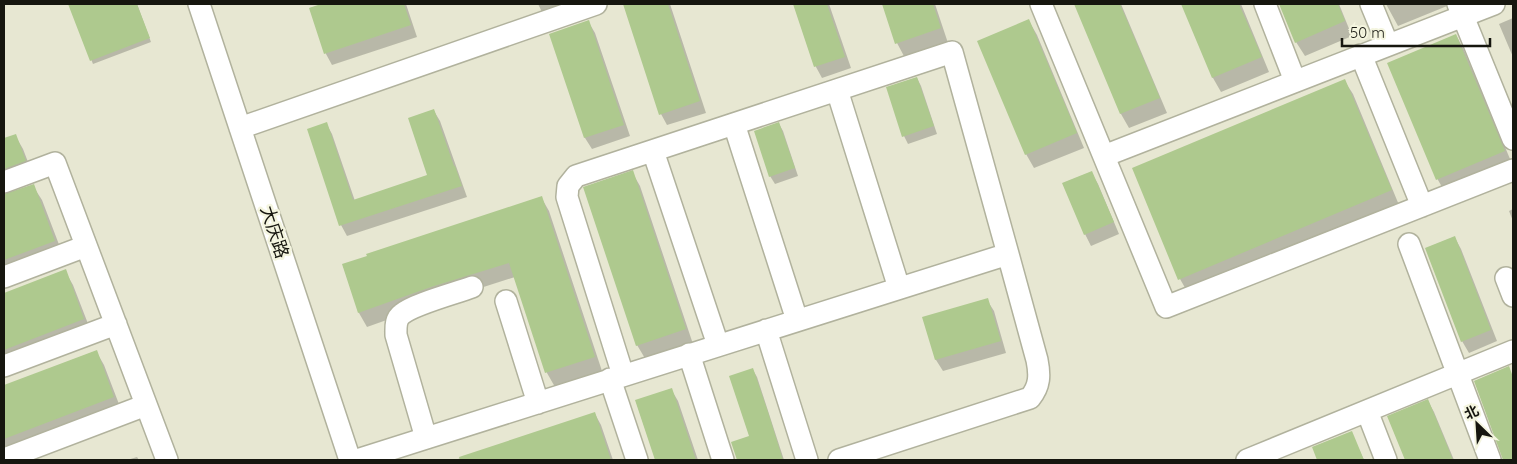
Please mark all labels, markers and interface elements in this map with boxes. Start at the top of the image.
scale bar [1342,15,1490,47]
text: 50 m [1350,23,1385,42]
street label: 大庆路 [256,203,294,261]
north arrow [1452,399,1502,449]
text: 北 [1461,401,1482,423]

